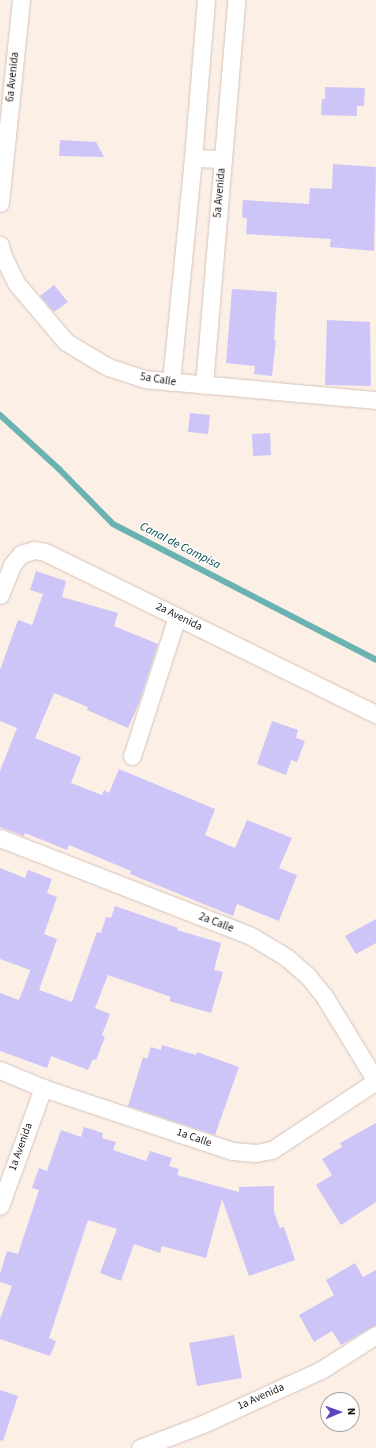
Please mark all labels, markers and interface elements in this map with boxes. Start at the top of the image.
street label: 6a Avenida [4,51,22,103]
street label: 5a Avenida [211,168,229,218]
street label: 5a Calle [139,371,177,389]
water label: Canal de Campisa [137,519,223,573]
street label: 2a Avenida [154,600,204,634]
street label: 2a Calle [197,910,235,936]
street label: 1a Avenida [6,1121,36,1173]
street label: 1a Calle [175,1126,213,1150]
street label: 1a Avenida [235,1381,287,1413]
north arrow [320,1392,360,1432]
text: N [344,1408,359,1416]

